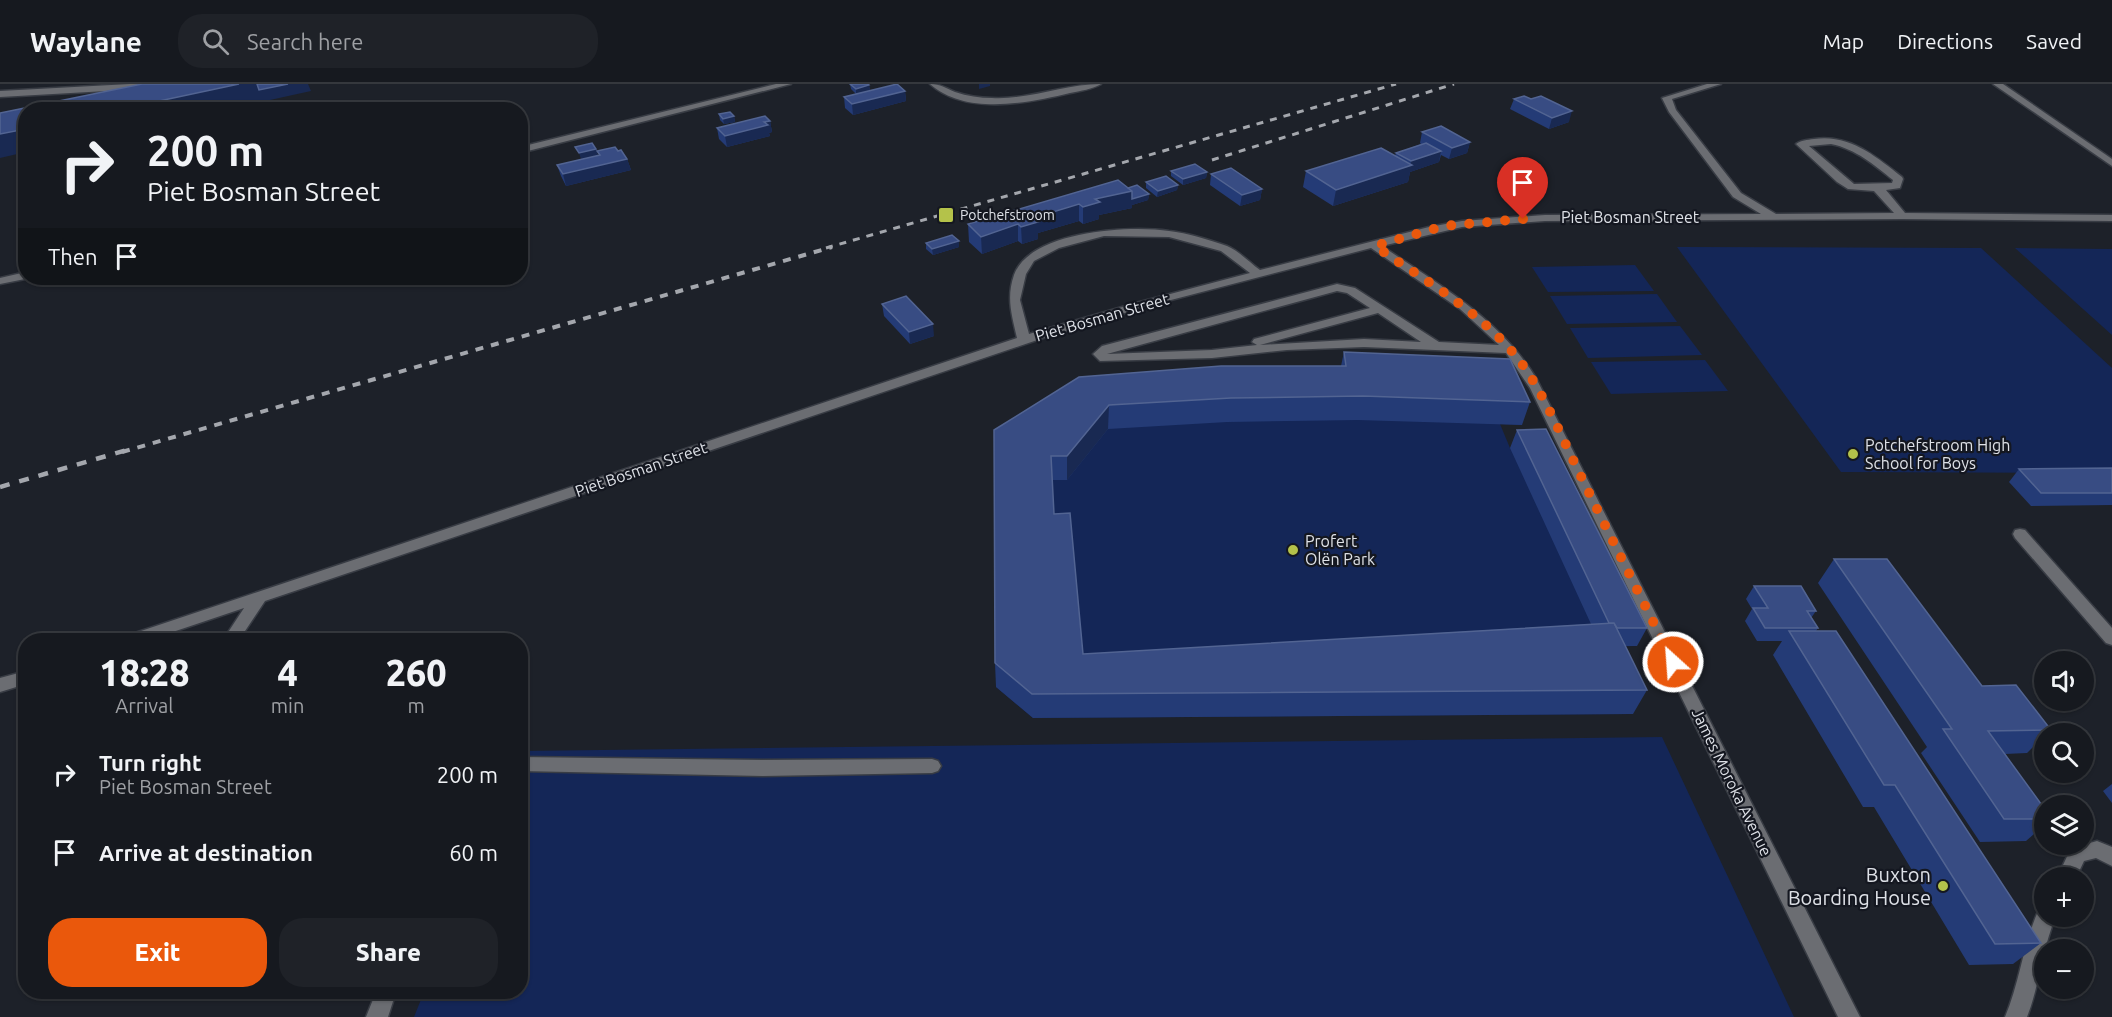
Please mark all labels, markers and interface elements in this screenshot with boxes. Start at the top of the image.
search box [178,14,598,68]
icon: search [199,25,232,58]
text: Waylane [30,26,142,57]
text: Search here [247,29,363,54]
text: Map [1823,29,1864,53]
text: Directions [1897,29,1993,53]
text: Saved [2026,29,2082,53]
icon: right [48,126,126,204]
text: 200 m [147,127,264,174]
pin [1497,157,1548,219]
icon: arrive [1506,166,1539,199]
text: Piet Bosman Street [147,176,380,206]
marker: Potchefstroom [937,206,955,224]
place label: Potchefstroom [960,207,1055,223]
street label: Piet Bosman Street [1561,208,1700,226]
icon: arrive [110,240,143,273]
text: Then [48,244,98,269]
street label: Piet Bosman Street [1033,289,1172,345]
place label: Potchefstroom High School for Boys [1865,436,2010,472]
street label: Piet Bosman Street [573,438,710,500]
marker: Potchefstroom High School for Boys [1846,447,1860,461]
place label: Profert Olën Park [1305,532,1375,568]
marker: Profert Olën Park [1286,543,1300,557]
position arrow [1641,630,1705,694]
map controls [2034,651,2094,999]
button: sound [2034,651,2094,711]
text: 18:28 [99,652,189,693]
text: 4 [277,652,298,693]
text: 260 [386,652,447,693]
text: Arrival [115,694,174,717]
text: min [271,694,304,717]
text: m [408,694,425,717]
street label: James Moroka Avenue [1688,705,1776,859]
button: search [2034,723,2094,783]
text: Turn right [99,750,201,775]
icon: right [48,758,81,791]
text: 200 m [437,762,498,787]
text: Piet Bosman Street [99,775,272,798]
button: layers [2034,795,2094,855]
icon: arrive [48,836,81,869]
text: Arrive at destination [99,840,313,865]
text: 60 m [449,840,498,865]
place label: Buxton Boarding House [1788,863,1931,909]
button: + [2034,867,2094,927]
marker: Buxton Boarding House [1936,879,1950,893]
button: Exit [48,918,267,987]
button: Share [279,918,498,987]
button: − [2034,939,2094,999]

